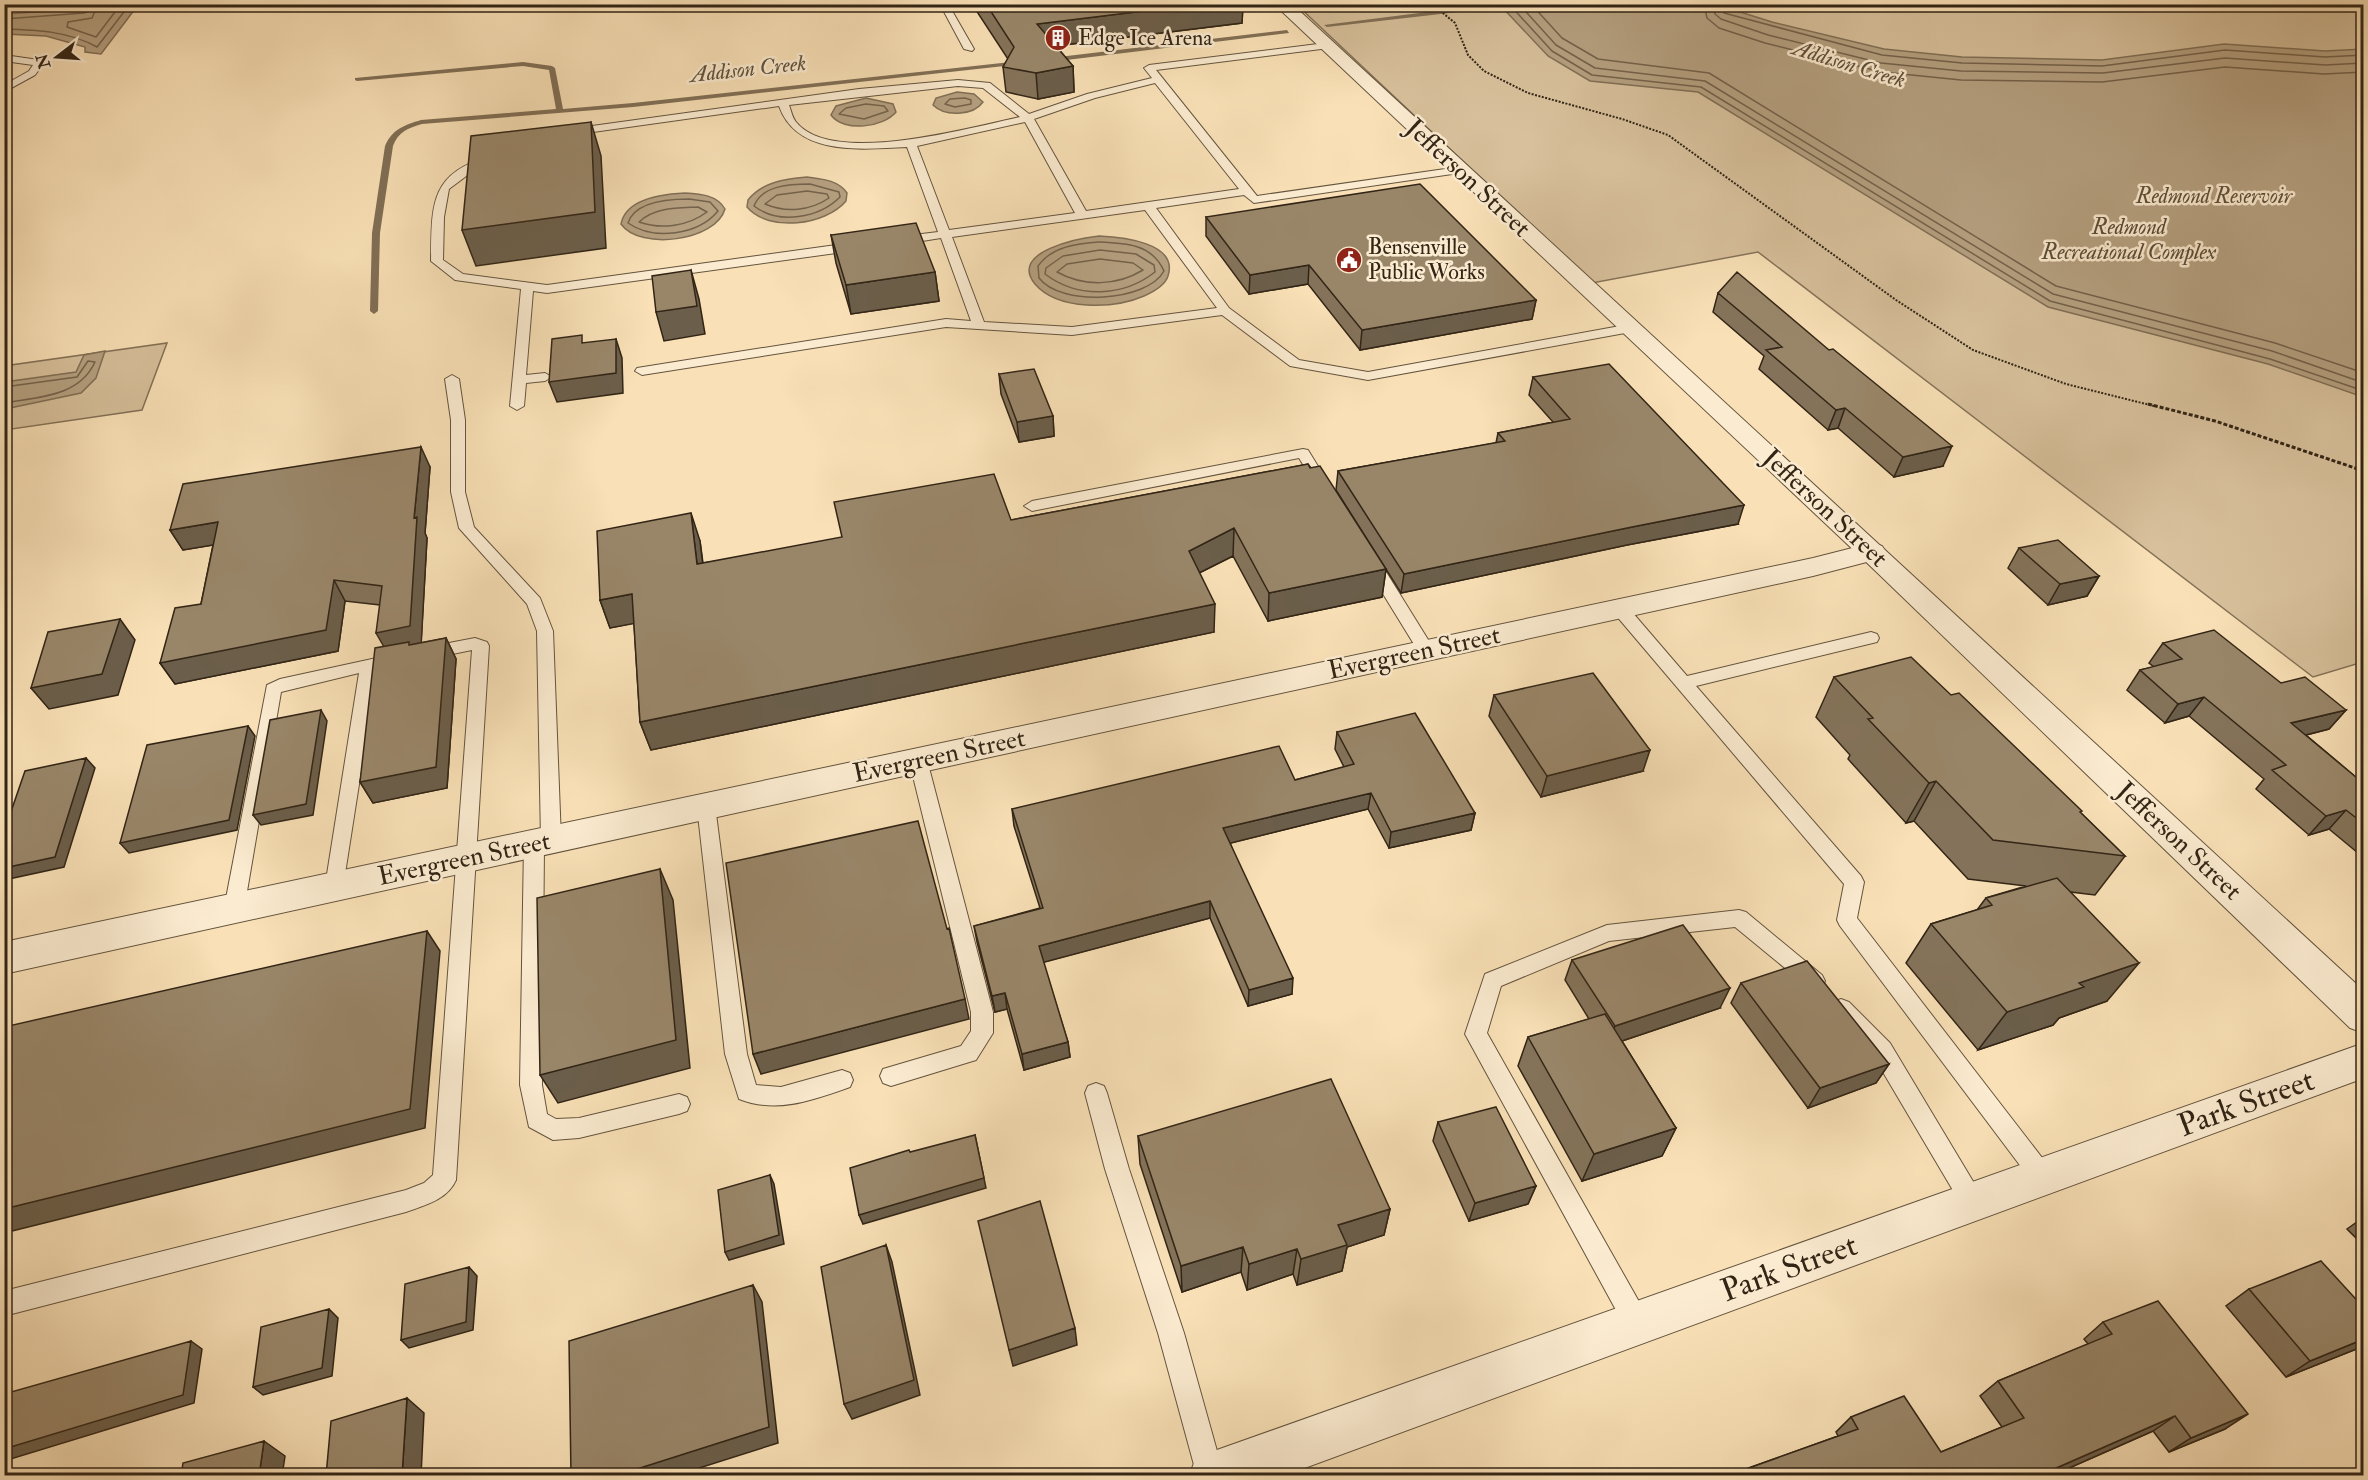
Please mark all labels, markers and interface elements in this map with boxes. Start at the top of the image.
building icon: Edge Ice Arena [1043,23,1073,53]
place label: Edge Ice Arena [1078,24,1213,52]
north arrow [27,27,87,87]
water label: Addison Creek [1787,33,1909,94]
water label: Addison Creek [687,49,807,89]
text: N [32,51,56,72]
street label: Jefferson Street [1398,111,1537,244]
water label: Redmond Reservoir [2135,182,2294,210]
park label: Redmond Recreational Complex [2041,213,2217,266]
place label: Bensenville Public Works [1368,233,1485,286]
public building icon: Bensenville Public Works [1334,245,1364,275]
street label: Jefferson Street [1755,441,1894,574]
street label: Evergreen Street [1325,619,1503,687]
street label: Evergreen Street [850,722,1028,790]
street label: Jefferson Street [2109,774,2248,907]
street label: Evergreen Street [375,825,553,893]
street label: Park Street [2172,1060,2320,1146]
street label: Park Street [1715,1225,1863,1311]

